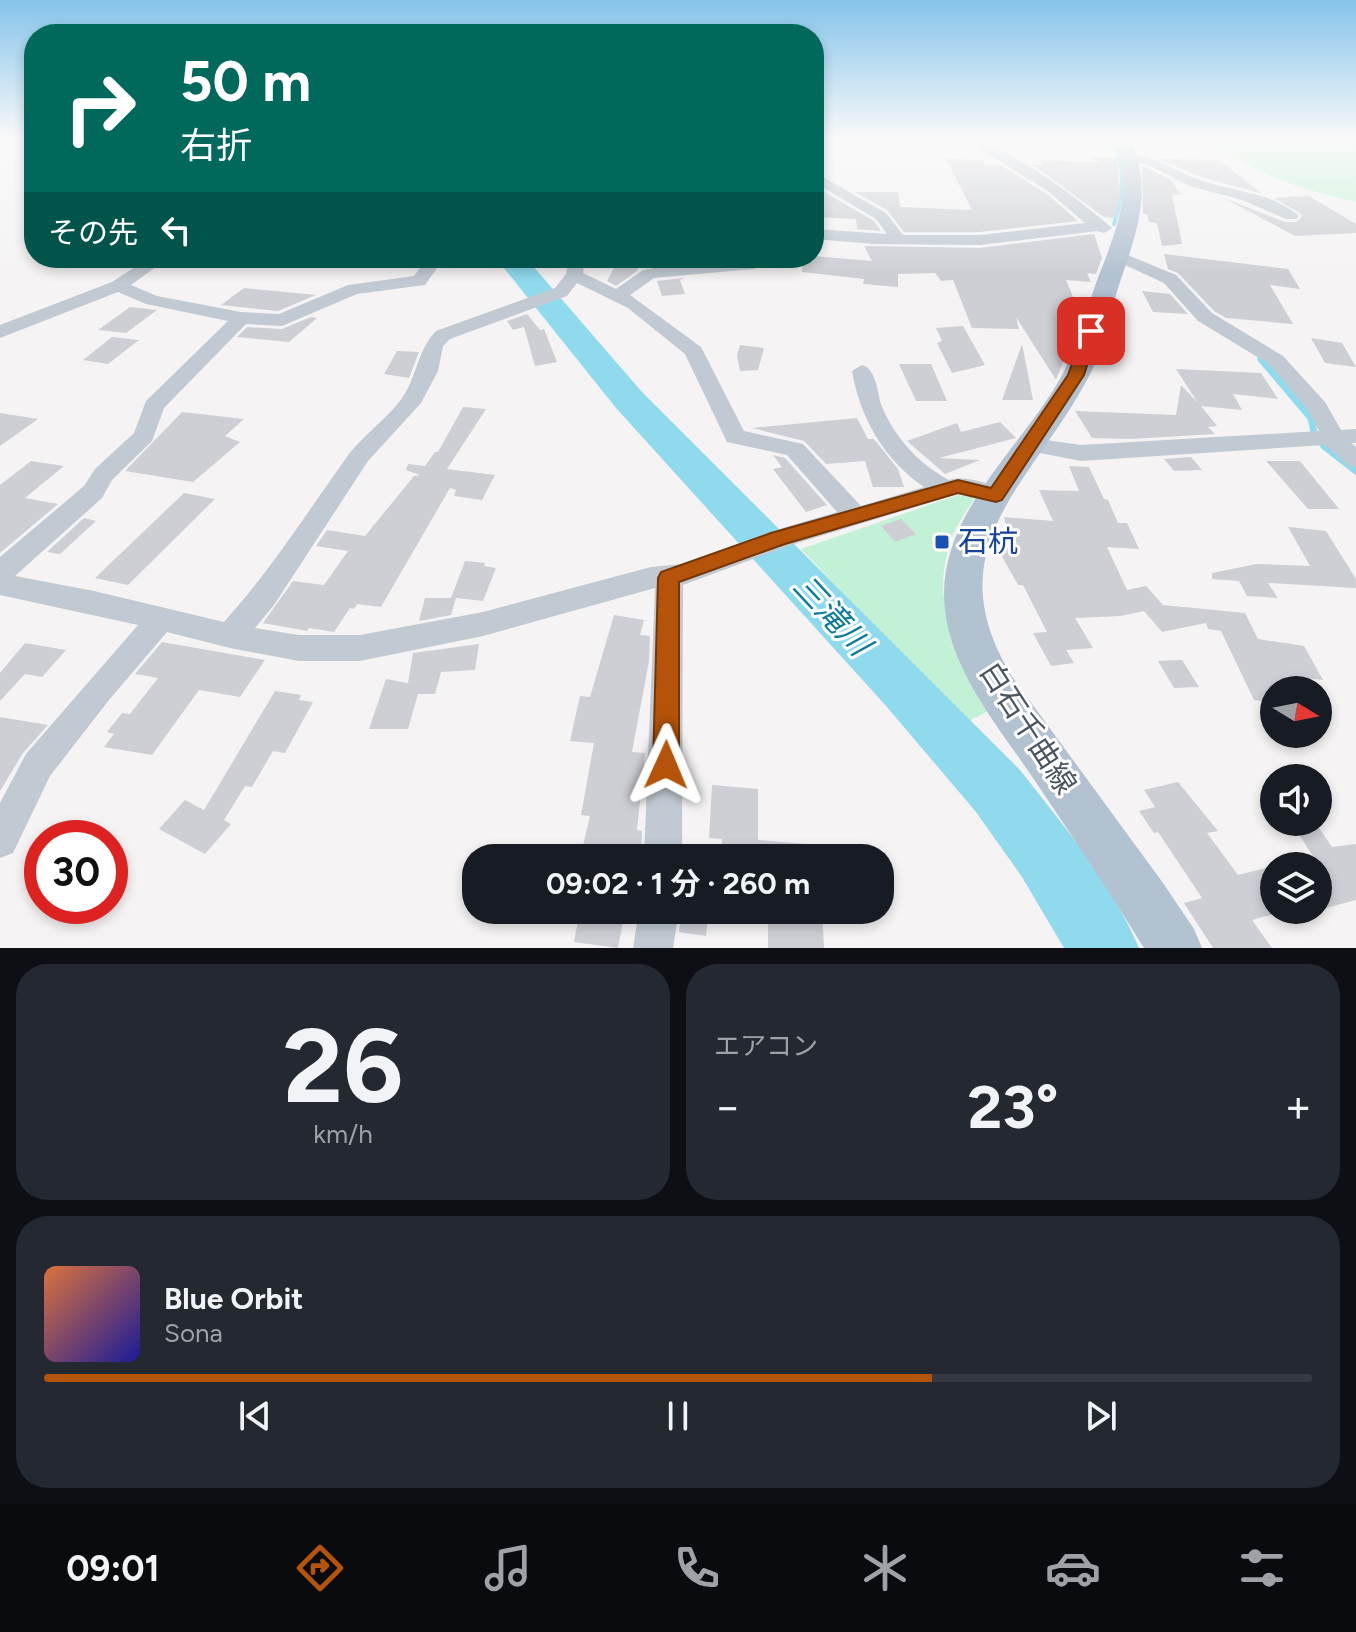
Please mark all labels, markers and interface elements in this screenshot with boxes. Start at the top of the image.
text: 50 m [180,48,311,115]
icon: right [48,56,152,160]
text: 右折 [180,124,252,167]
icon: left [154,208,198,252]
text: その先 [48,214,138,251]
pin [1057,297,1125,365]
icon: arrive [1069,309,1113,353]
place label: 石杭 [958,523,1018,560]
marker: 石杭 [933,533,951,551]
water label: 三滝川 [785,567,881,665]
street label: 白石千曲線 [972,655,1085,801]
north arrow [1260,676,1332,748]
map controls [1260,676,1332,924]
position arrow [624,723,708,807]
button: sound [1260,764,1332,836]
speed limit sign: 30 [24,820,128,924]
button: layers [1260,852,1332,924]
text: 09:02 · 1 分 · 260 m [546,865,810,902]
text: 26 [283,1003,403,1128]
text: エアコン [714,1030,818,1062]
text: 23° [968,1071,1058,1143]
text: − [714,1080,741,1133]
text: + [1285,1080,1312,1133]
text: km/h [313,1118,373,1150]
text: Blue Orbit [164,1280,303,1317]
text: Sona [164,1317,223,1349]
icon: previous [233,1394,277,1438]
icon: pause [656,1394,700,1438]
icon: next [1079,1394,1123,1438]
icon: directions [292,1540,348,1596]
icon: music [480,1540,536,1596]
icon: phone [669,1540,725,1596]
icon: climate [857,1540,913,1596]
icon: car [1045,1540,1101,1596]
icon: filters [1234,1540,1290,1596]
text: 09:01 [66,1547,160,1590]

